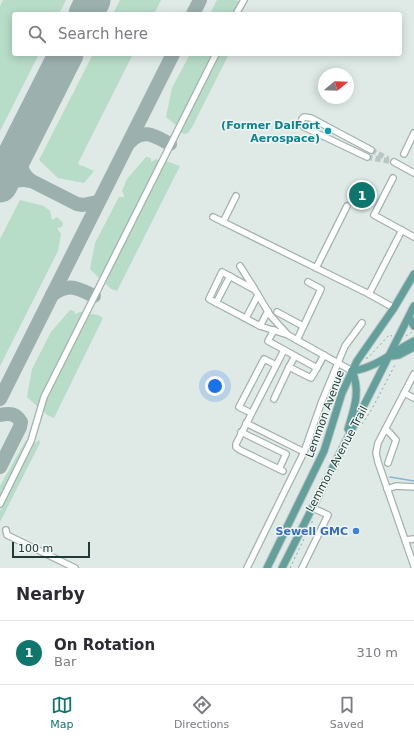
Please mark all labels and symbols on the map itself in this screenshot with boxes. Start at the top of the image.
north arrow [318,68,354,104]
place label: (Former DalFort Aerospace) [221,119,320,145]
marker: (Former DalFort Aerospace) [323,126,333,136]
pin: 1 [349,180,375,210]
street label: Lemmon Avenue [303,368,347,460]
your location [205,376,225,396]
street label: Lemmon Avenue Trail [304,404,370,514]
place label: Sewell GMC [276,525,348,538]
marker: Sewell GMC [351,526,361,536]
scale bar [12,540,90,559]

